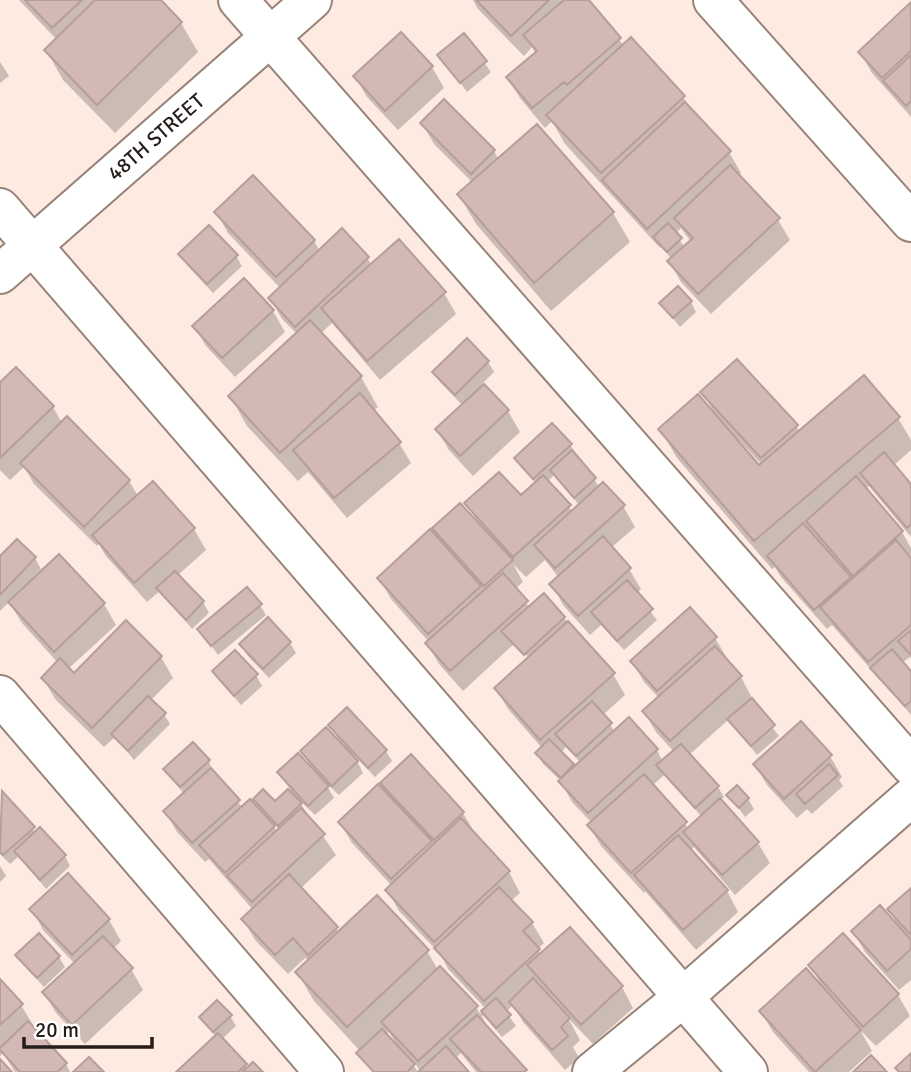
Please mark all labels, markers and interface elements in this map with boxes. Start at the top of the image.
street label: 48TH STREET [102,87,210,186]
scale bar [24,1006,152,1050]
text: 20 m [35,1017,79,1043]

